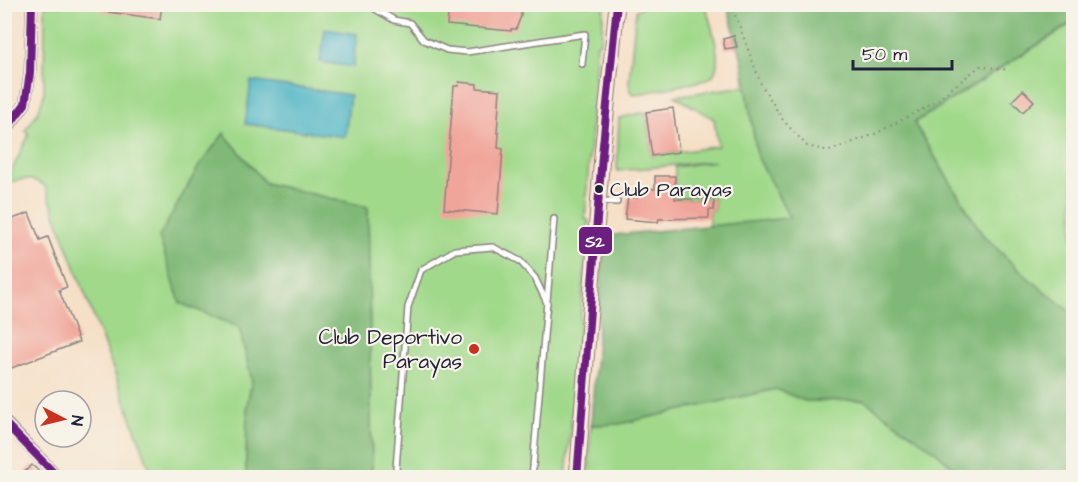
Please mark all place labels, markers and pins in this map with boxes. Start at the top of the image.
place label: Club Parayas [610,176,732,205]
marker: Club Parayas [593,183,605,195]
place label: Club Deportivo Parayas [319,323,462,378]
marker: Club Deportivo Parayas [467,342,481,356]

